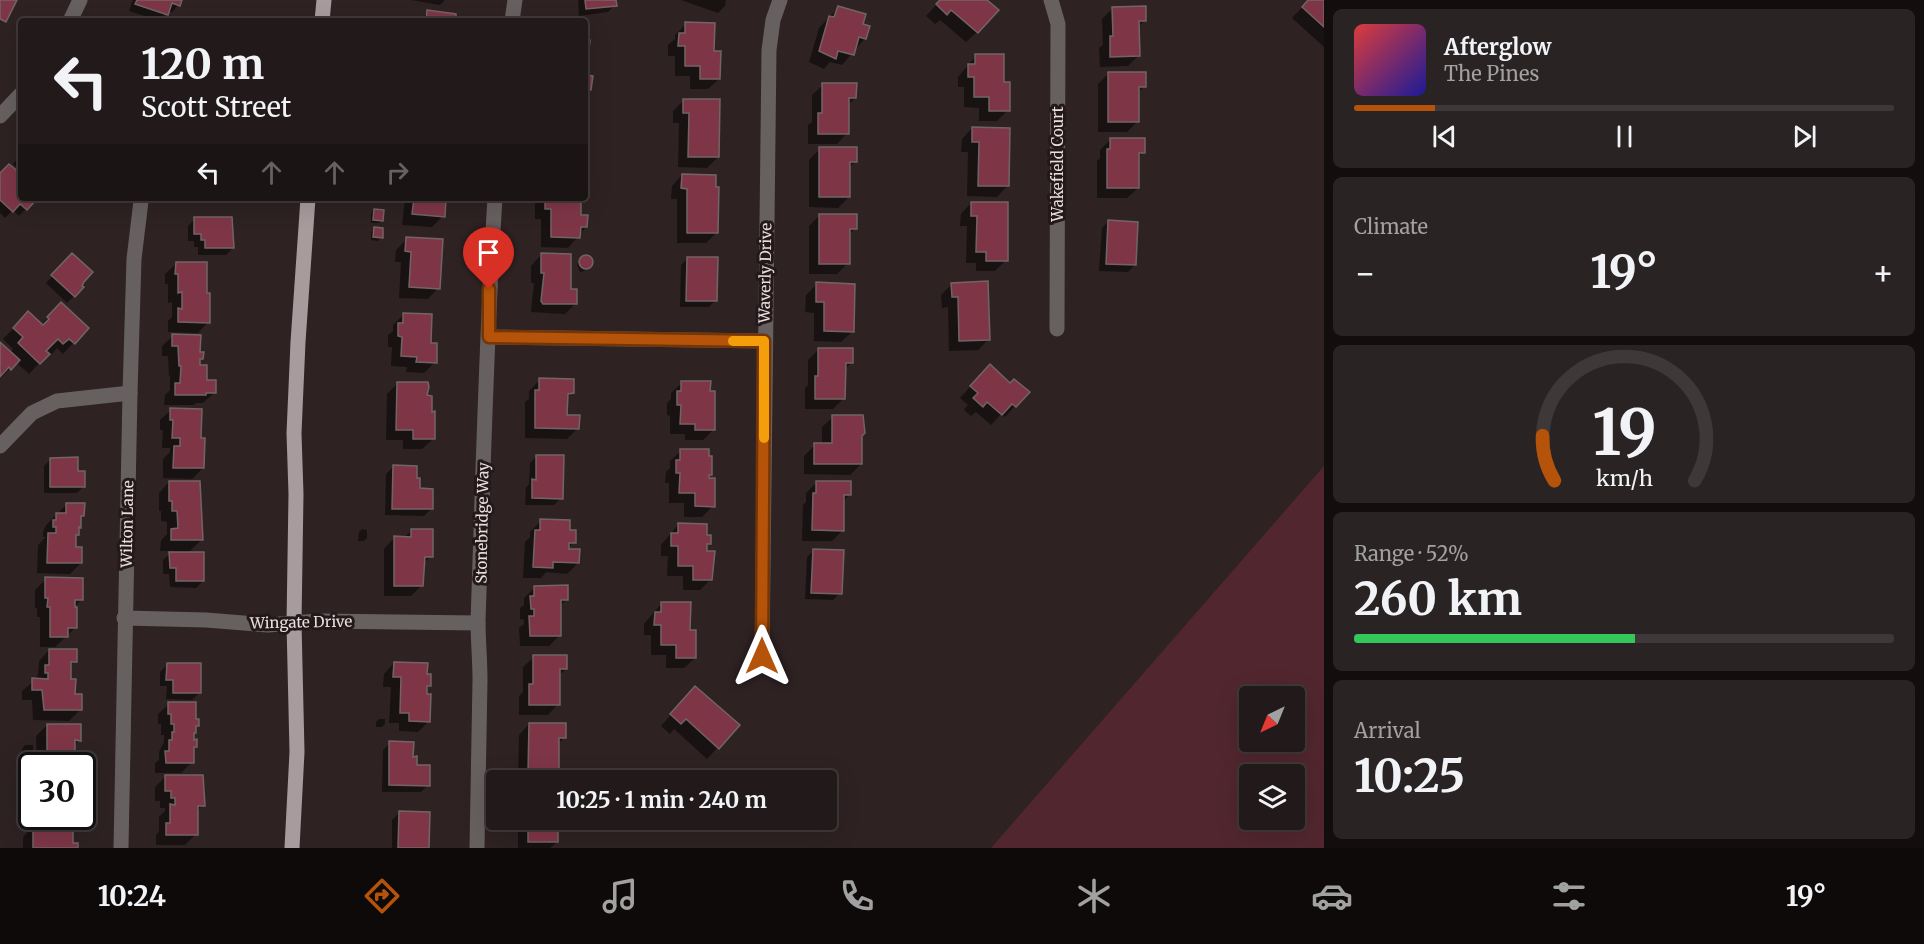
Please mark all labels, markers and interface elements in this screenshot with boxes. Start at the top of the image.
text: Afterglow [1444,33,1551,61]
text: 120 m [141,38,264,90]
icon: left [42,42,120,120]
text: The Pines [1444,61,1539,86]
text: Scott Street [141,90,291,124]
street label: Wakefield Court [1048,106,1067,223]
icon: previous [1428,120,1461,153]
icon: pause [1608,120,1641,153]
icon: next [1788,120,1821,153]
icon: left [192,156,225,189]
icon: ahead [255,156,288,189]
icon: ahead [318,156,351,189]
icon: right [381,156,414,189]
text: Climate [1354,214,1428,239]
street label: Waverly Drive [755,222,775,324]
pin [463,227,514,289]
icon: arrive [472,236,505,269]
text: 19° [1590,244,1658,300]
text: − [1354,253,1376,294]
text: + [1872,253,1894,294]
text: 19 [1592,394,1656,472]
street label: Stonebridge Way [471,462,493,584]
text: km/h [1596,465,1652,492]
street label: Wilton Lane [117,480,137,569]
text: Range · 52% [1354,541,1469,566]
text: 260 km [1354,571,1522,627]
street label: Wingate Drive [249,612,353,632]
position arrow [730,624,794,688]
north arrow [1239,686,1305,752]
map controls [1239,686,1305,830]
text: Arrival [1354,718,1421,743]
text: 10:25 [1354,748,1465,804]
speed limit sign: 30 [18,752,96,830]
button: layers [1239,764,1305,830]
text: 10:25 · 1 min · 240 m [556,786,767,814]
icon: directions [361,875,403,917]
icon: music [599,875,641,917]
icon: phone [836,875,878,917]
icon: climate [1073,875,1115,917]
icon: car [1311,875,1353,917]
icon: filters [1548,875,1590,917]
text: 10:24 [98,879,166,913]
text: 19° [1786,879,1826,913]

